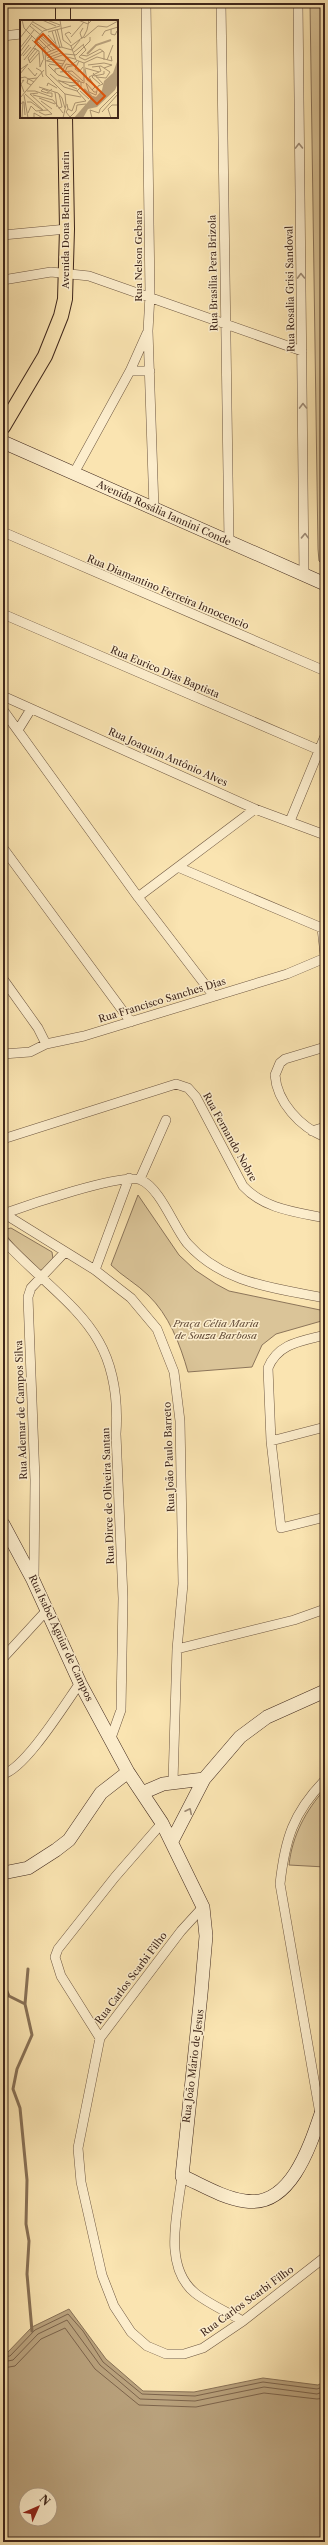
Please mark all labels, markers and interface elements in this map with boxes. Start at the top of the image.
inset map [20,20,118,118]
one-way arrow [295,143,303,149]
street label: Avenida Dona Belmira Marin [59,150,72,290]
street label: Rua Nelson Gebara [132,209,145,302]
street label: Rua Brasília Pera Brizola [205,214,221,331]
street label: Rua Rosalia Grisi Sandoval [282,226,298,352]
one-way arrow [297,273,305,279]
one-way arrow [298,403,307,409]
street label: Avenida Rosália Iannini Conde [94,477,234,549]
one-way arrow [301,533,309,539]
street label: Rua Diamantino Ferreira Innocencio [85,552,251,632]
street label: Rua Eurico Dias Baptista [109,643,222,701]
street label: Rua Joaquim Antônio Alves [106,725,230,789]
street label: Rua Francisco Sanches Dias [97,974,227,1026]
street label: Rua Fernando Nobre [200,1090,260,1184]
park label: Praça Célia Maria de Souza Barbosa [172,1317,259,1342]
street label: Rua Ademar de Campos Silva [12,1339,30,1480]
street label: Rua João Paulo Barreto [161,1402,177,1512]
street label: Rua Dirce de Oliveira Santan [99,1427,117,1565]
street label: Rua Isabel Aguiar de Campos [26,1572,96,1704]
one-way arrow [184,1807,192,1815]
street label: Rua Carlos Scarbi Filho [92,1929,170,2027]
street label: Rua João Mário de Jesus [180,2008,206,2124]
street label: Rua Carlos Scarbi Filho [198,2263,296,2339]
north arrow [18,2487,58,2527]
text: N [37,2492,54,2509]

